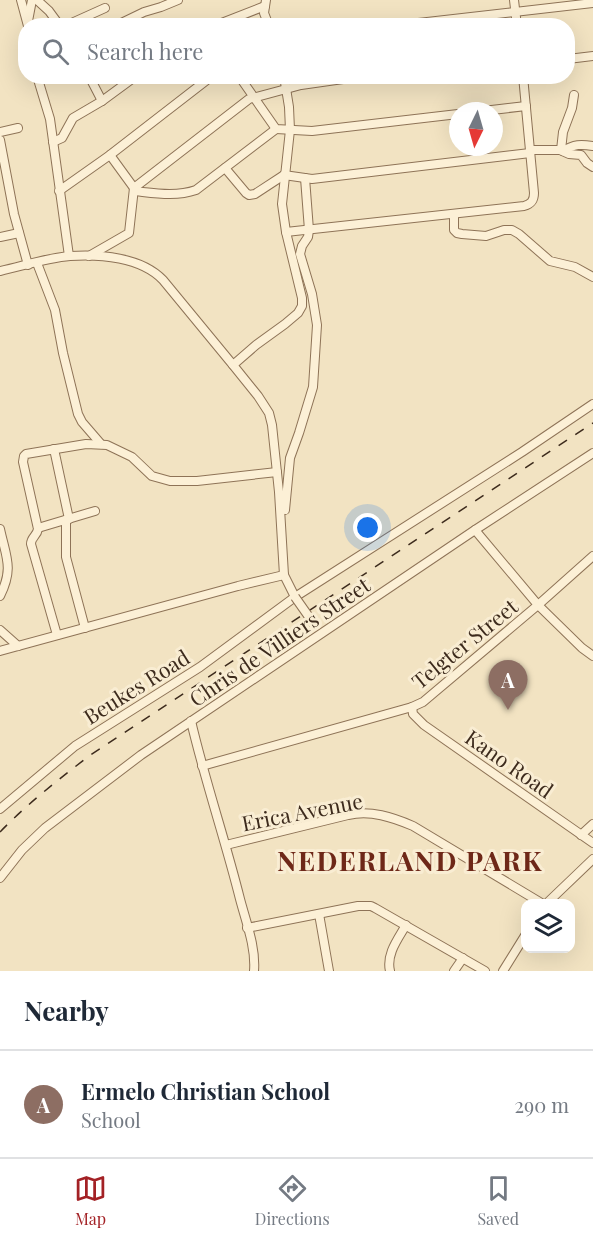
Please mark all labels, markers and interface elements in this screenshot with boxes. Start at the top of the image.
search box [18,18,575,84]
icon: search [39,35,72,68]
text: Search here [87,36,203,66]
north arrow [449,102,503,156]
your location [353,513,382,542]
street label: Chris de Villiers Street [183,570,375,712]
street label: Telgter Street [405,591,523,694]
street label: Beukes Road [78,642,194,730]
pin: A [488,660,528,710]
street label: Kano Road [460,722,560,804]
street label: Erica Avenue [239,786,365,836]
district label: NEDERLAND PARK [277,842,543,878]
map controls [521,899,575,953]
button: layers [521,899,575,953]
text: Nearby [24,993,109,1028]
text: Ermelo Christian School [81,1076,330,1106]
text: A [37,1091,50,1118]
text: 290 m [515,1091,569,1118]
text: School [81,1106,141,1133]
tab: Map [74,1172,107,1229]
tab: Directions [255,1172,330,1229]
tab: Saved [477,1172,519,1229]

